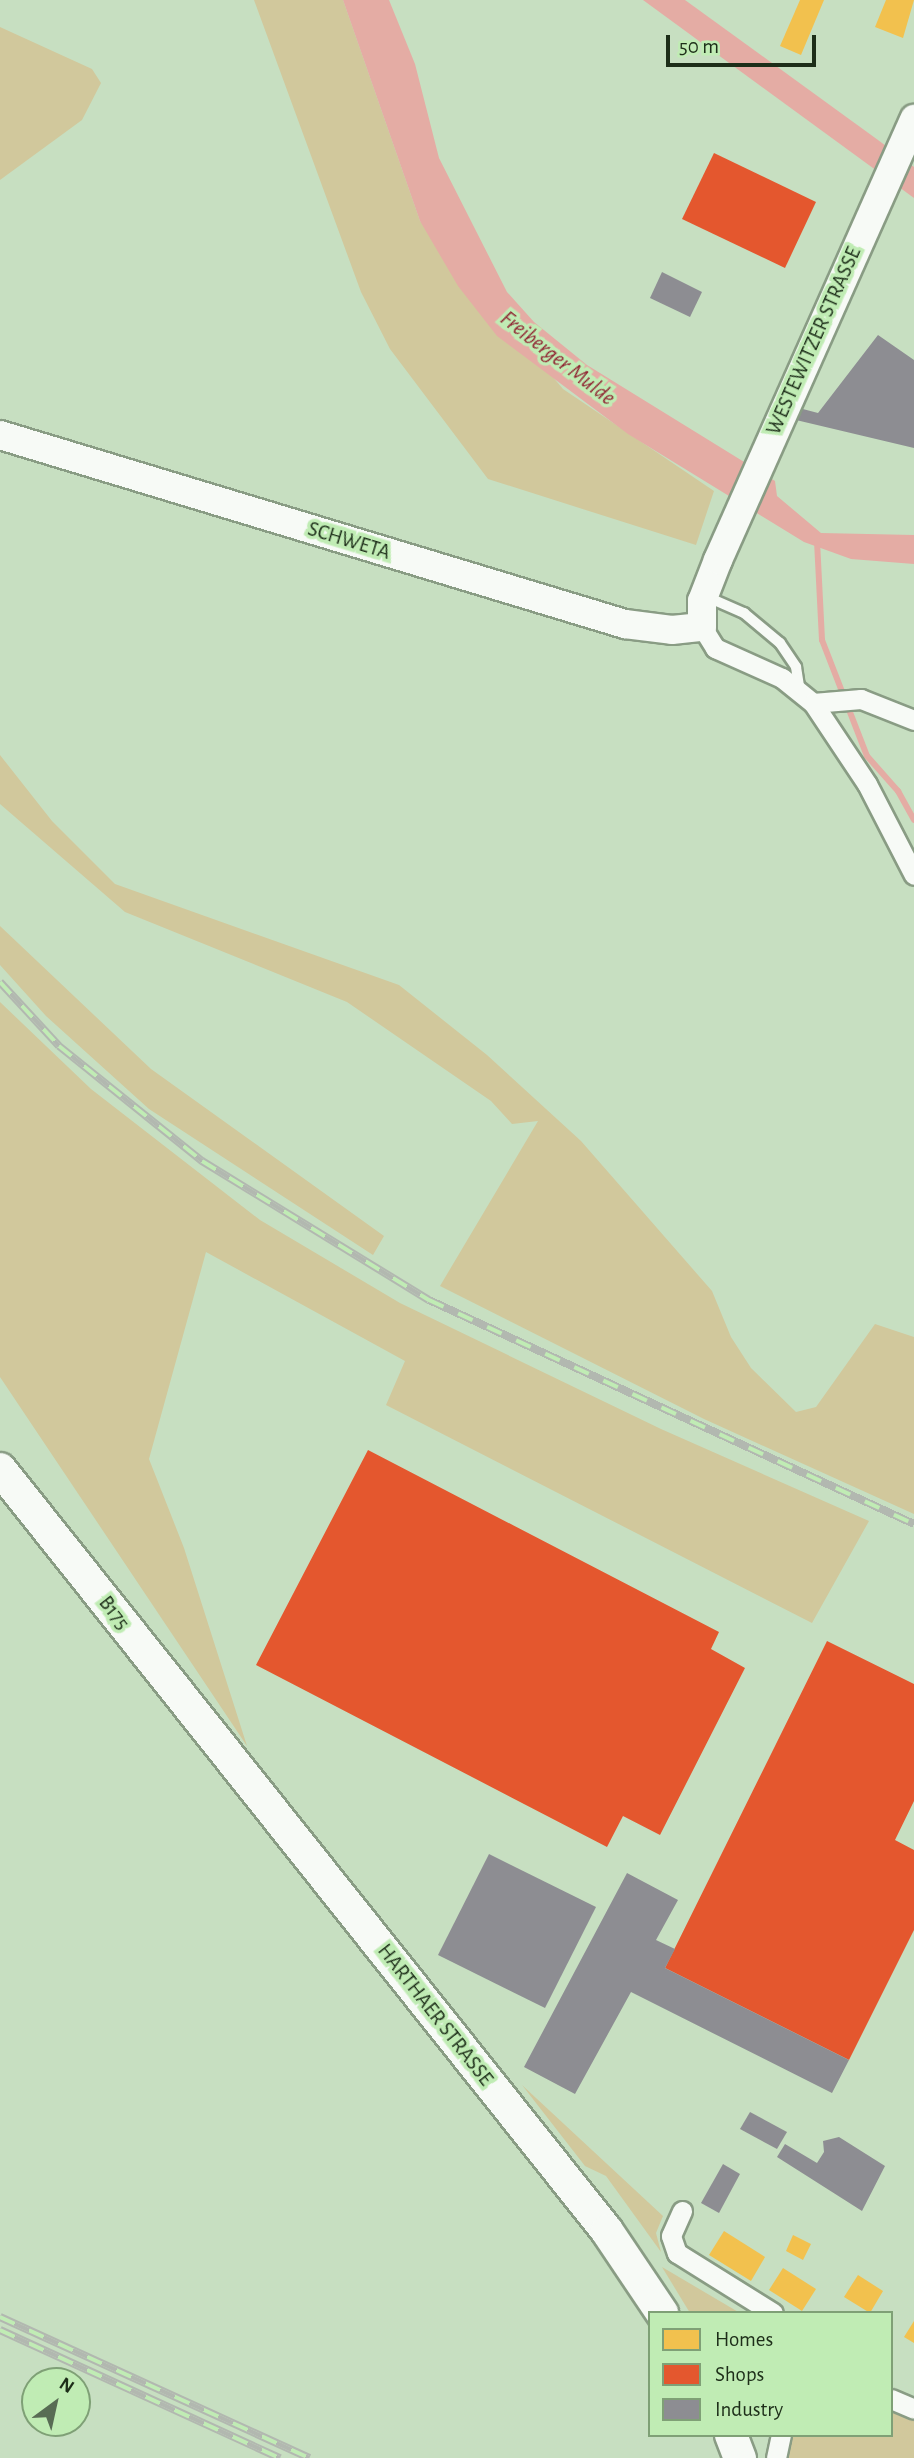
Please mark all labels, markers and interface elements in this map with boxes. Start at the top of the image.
scale bar [669,21,820,65]
text: 50 m [679,36,719,57]
street label: WESTEWITZER STRASSE [761,243,867,439]
water label: Freiberger Mulde [494,306,620,412]
street label: SCHWETA [305,517,393,565]
street label: B175 [93,1591,135,1635]
street label: HARTHAER STRASSE [372,1939,498,2091]
legend [648,2311,893,2437]
text: Homes [715,2329,773,2350]
text: Shops [715,2364,764,2385]
north arrow [21,2367,91,2437]
text: N [56,2374,77,2397]
text: Industry [715,2399,783,2420]

